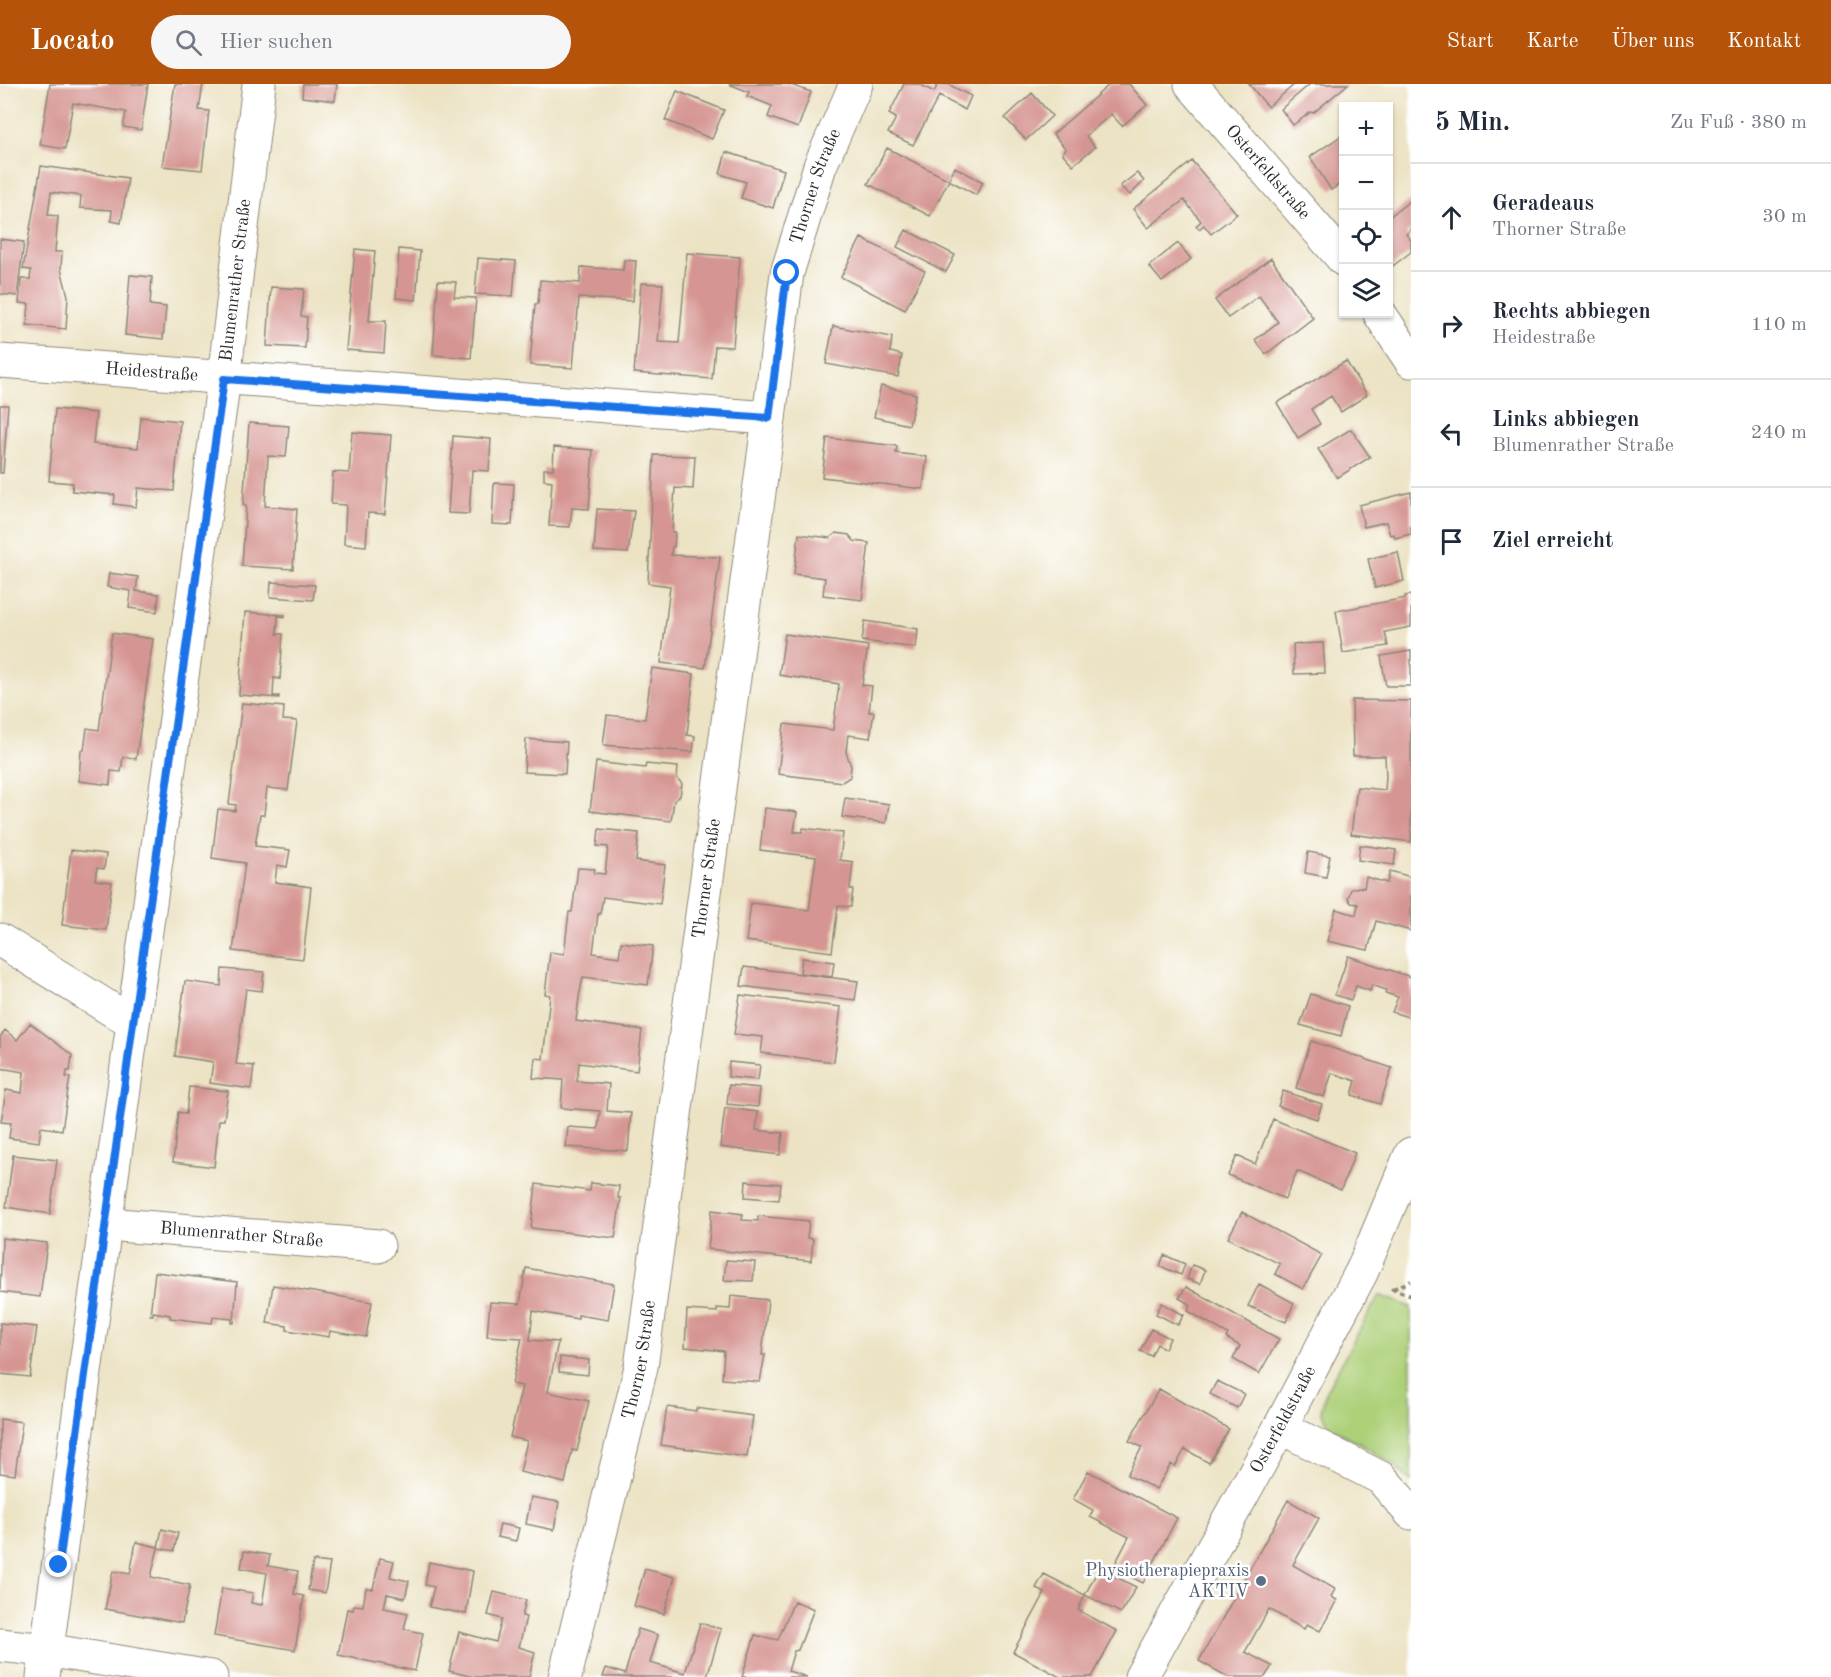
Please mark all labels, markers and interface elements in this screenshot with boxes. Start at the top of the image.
search box [151,15,571,69]
icon: search [172,26,205,59]
text: Locato [30,28,115,56]
text: Hier suchen [220,31,333,53]
text: Start [1447,31,1494,52]
text: Karte [1527,31,1578,52]
text: Über uns [1611,31,1694,52]
text: Kontakt [1727,31,1801,52]
map controls [1339,102,1393,318]
button: + [1339,102,1393,156]
text: 5 Min. [1435,110,1510,136]
text: Zu Fuß · 380 m [1670,113,1807,133]
street label: Osterfeldstraße [1222,121,1314,223]
street label: Thorner Straße [787,126,844,246]
button: − [1339,156,1393,210]
text: Geradeaus [1492,193,1594,215]
street label: Blumenrather Straße [217,198,254,363]
icon: ahead [1435,201,1468,234]
text: 30 m [1762,207,1807,227]
button: locate [1339,210,1393,264]
text: Thorner Straße [1492,220,1626,240]
route start [773,259,799,285]
button: layers [1339,264,1393,318]
text: Rechts abbiegen [1492,301,1651,323]
icon: right [1435,309,1468,342]
text: 110 m [1751,315,1807,335]
text: Heidestraße [1492,328,1595,348]
street label: Heidestraße [104,360,199,385]
text: Links abbiegen [1492,409,1640,431]
icon: left [1435,417,1468,450]
text: 240 m [1751,423,1807,443]
text: Blumenrather Straße [1492,436,1674,456]
icon: arrive [1435,525,1468,558]
text: Ziel erreicht [1492,530,1613,552]
street label: Thorner Straße [690,817,724,940]
street label: Blumenrather Straße [159,1219,324,1251]
street label: Thorner Straße [619,1299,659,1421]
street label: Osterfeldstraße [1247,1363,1319,1476]
route end [45,1551,71,1577]
place label: Physiotherapiepraxis AKTIV [1085,1562,1249,1601]
marker: Physiotherapiepraxis AKTIV [1254,1574,1268,1588]

